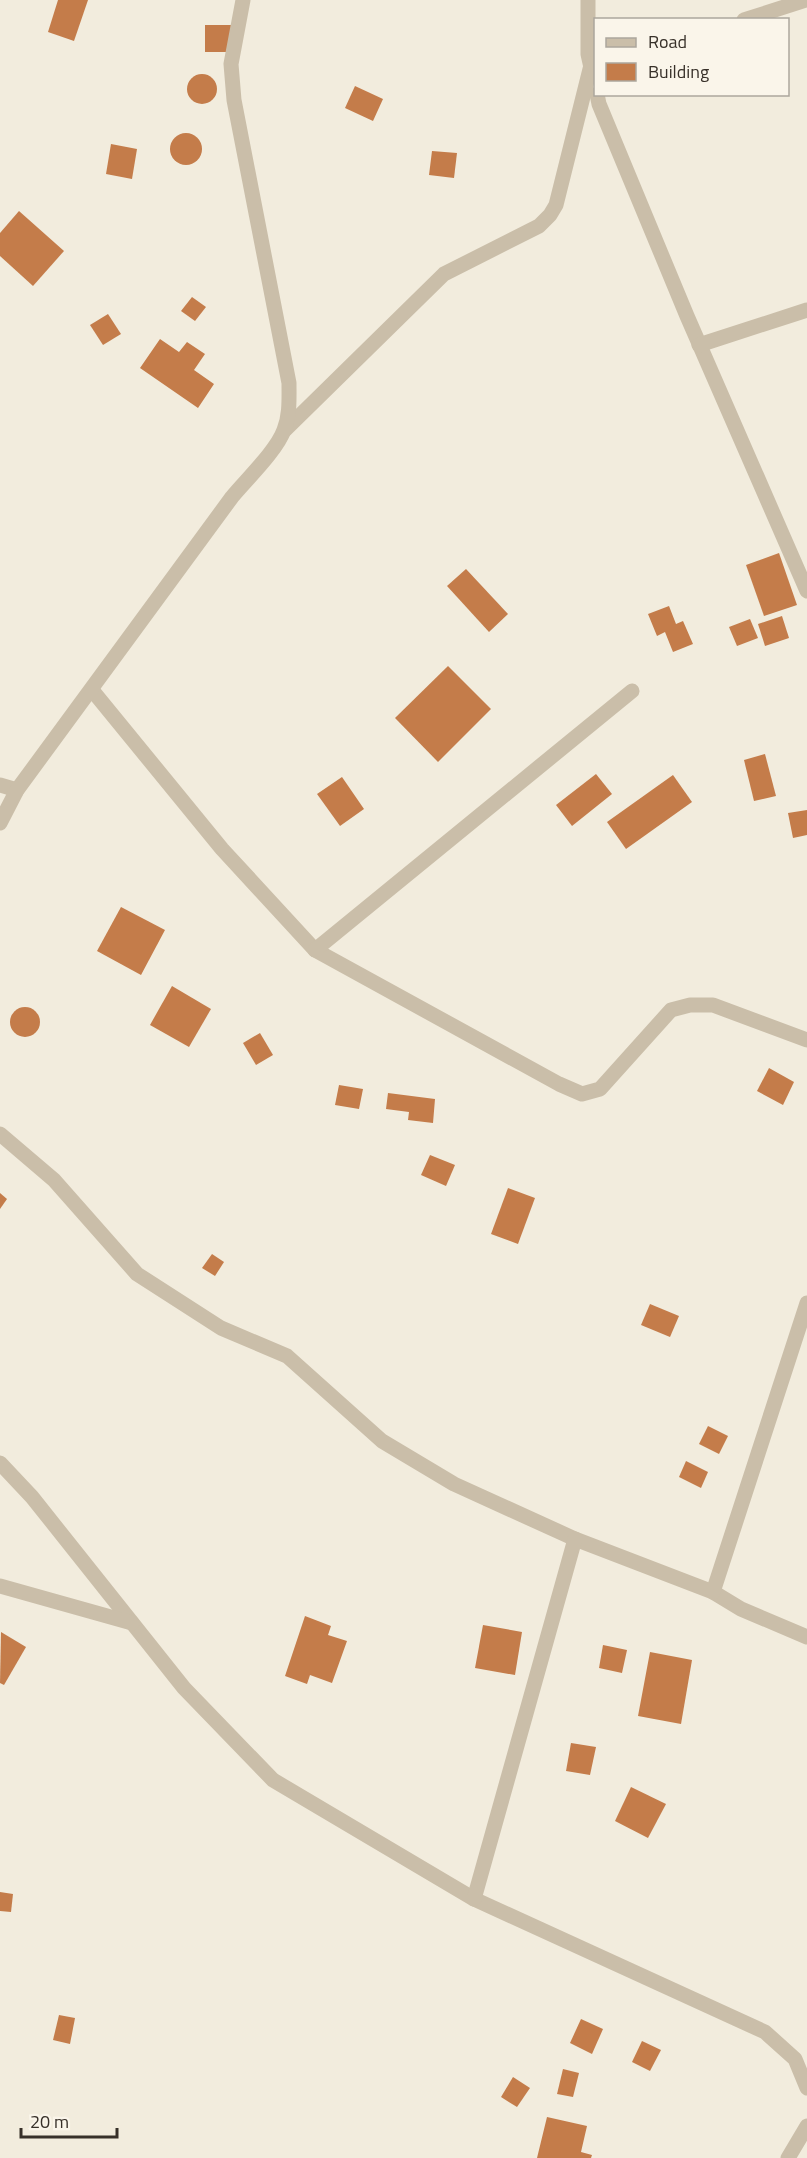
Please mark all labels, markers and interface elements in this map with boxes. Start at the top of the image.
legend [594,18,789,96]
text: Road [648,28,687,55]
text: Building [648,58,709,85]
scale bar [21,2101,117,2139]
text: 20 m [30,2108,69,2135]

